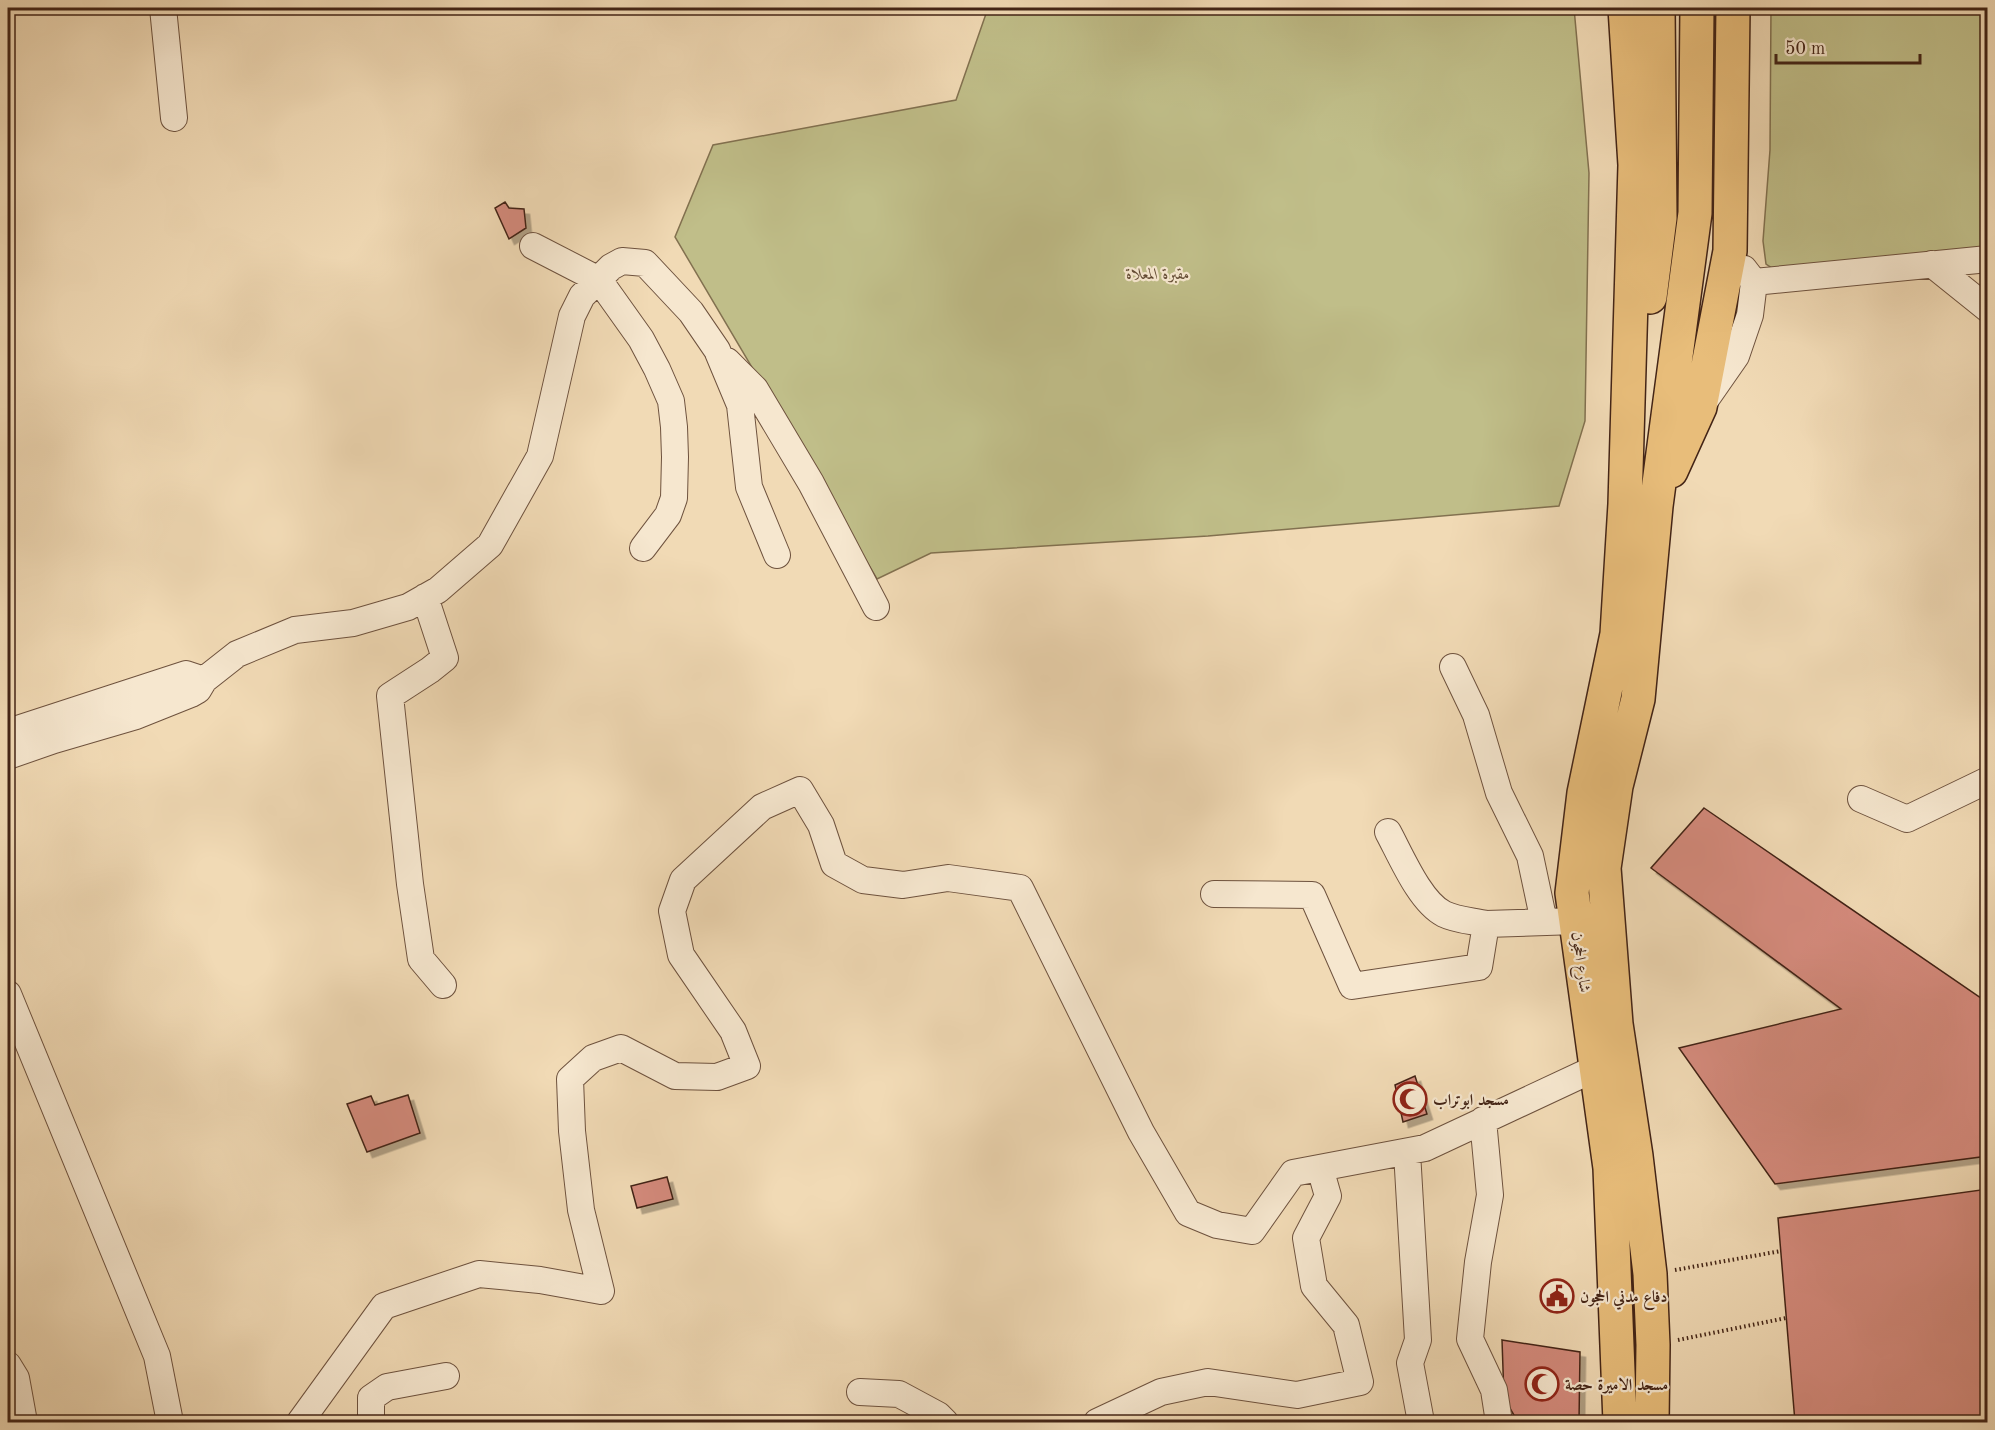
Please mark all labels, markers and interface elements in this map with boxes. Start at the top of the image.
scale bar [1776,27,1920,65]
text: 50 m [1785,40,1825,58]
park label: مقبرة المعلاة [1125,267,1190,284]
street label: شارع الحجون [1564,931,1593,994]
mosque icon: مسجد ابوتراب [1392,1081,1428,1117]
place label: مسجد ابوتراب [1433,1093,1509,1110]
public building icon: دفاع مدني الحجون [1539,1278,1575,1314]
place label: دفاع مدني الحجون [1580,1289,1668,1310]
mosque icon: مسجد الاميرة حصة [1524,1366,1560,1402]
place label: مسجد الاميرة حصة [1565,1376,1668,1394]

